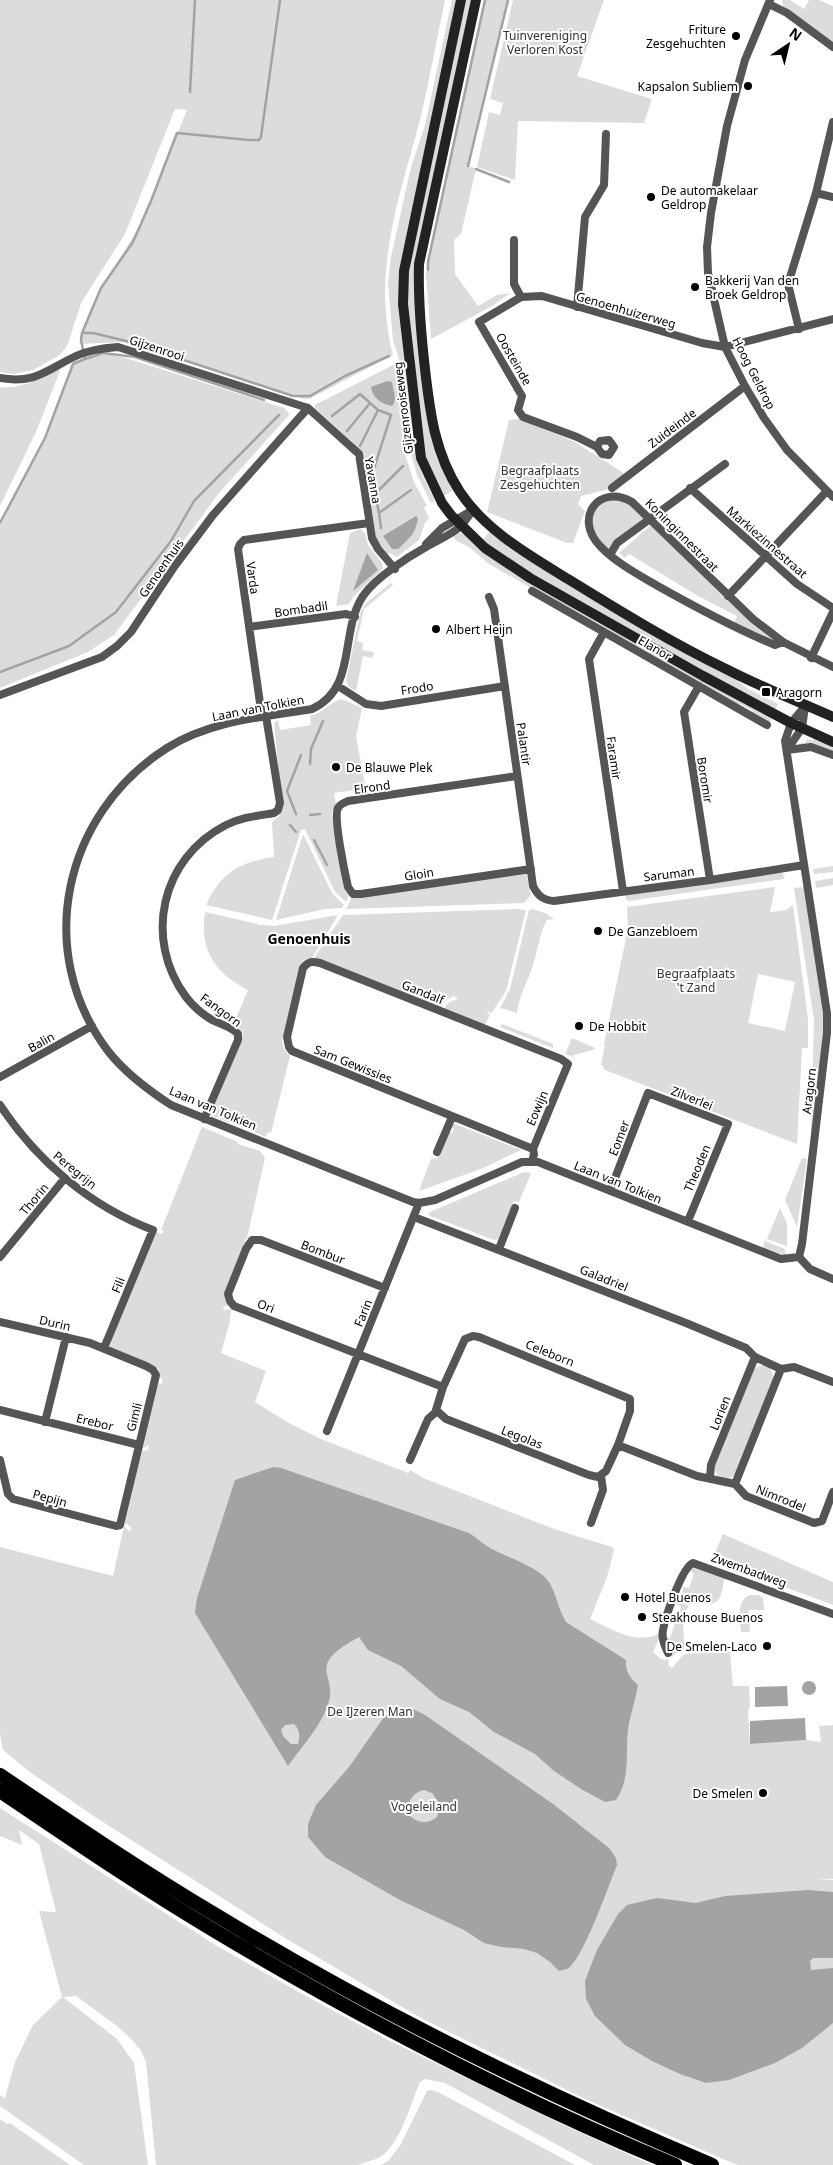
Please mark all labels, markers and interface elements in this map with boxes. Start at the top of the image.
north arrow [763,20,813,70]
place label: Friture Zesgehuchten [646,21,726,52]
text: N [786,23,806,45]
park label: Tuinvereniging Verloren Kost [503,27,587,58]
marker: Friture Zesgehuchten [730,30,742,42]
place label: Kapsalon Subliem [638,78,738,95]
marker: Kapsalon Subliem [742,80,754,92]
place label: De automakelaar Geldrop [661,182,758,213]
marker: De automakelaar Geldrop [645,191,657,203]
place label: Bakkerij Van den Broek Geldrop [705,272,799,303]
marker: Bakkerij Van den Broek Geldrop [689,281,701,293]
street label: Genoenhuizerweg [574,288,678,332]
street label: Oosteinde [492,330,536,389]
street label: Gijzenrooi [127,331,187,365]
street label: Hoog Geldrop [728,334,780,412]
street label: Gijzenrooiseweg [389,361,417,455]
street label: Zuideinde [644,404,700,452]
street label: Yavanna [361,455,385,505]
park label: Begraafplaats Zesgehuchten [500,462,580,493]
street label: Koninginnestraat [642,495,723,576]
street label: Markiezinnestraat [723,502,811,582]
street label: Genoenhuis [135,535,188,601]
street label: Varda [242,561,264,595]
street label: Bombadil [273,597,329,621]
place label: Albert Heijn [446,621,513,638]
marker: Albert Heijn [430,623,442,635]
street label: Elanor [635,632,675,664]
street label: Frodo [399,677,435,699]
place label: Aragorn [776,684,822,701]
marker: Aragorn [760,686,772,698]
street label: Laan van Tolkien [210,691,306,725]
street label: Palantir [513,721,535,767]
street label: Faramir [603,735,625,781]
street label: Boromir [693,756,717,804]
place label: De Blauwe Plek [346,759,433,776]
marker: De Blauwe Plek [330,761,342,773]
street label: Elrond [353,776,391,798]
street label: Saruman [643,862,695,886]
street label: Gloin [403,863,435,885]
place label: De Ganzebloem [608,923,698,940]
marker: De Ganzebloem [592,925,604,937]
district label: Genoenhuis [267,929,351,948]
park label: Begraafplaats 't Zand [657,965,735,996]
street label: Gandalf [399,976,447,1008]
street label: Fangorn [197,989,245,1031]
place label: De Hobbit [589,1018,647,1035]
marker: De Hobbit [573,1020,585,1032]
street label: Balin [25,1028,57,1056]
street label: Sam Gewissies [312,1041,395,1087]
street label: Aragorn [798,1067,820,1115]
street label: Laan van Tolkien [167,1082,259,1134]
street label: Zilverlei [668,1082,716,1114]
street label: Eowijn [522,1088,552,1128]
street label: Eomer [604,1118,634,1158]
street label: Theoden [679,1142,715,1194]
street label: Peregrijn [50,1147,100,1193]
street label: Laan van Tolkien [571,1157,665,1207]
street label: Thorin [16,1179,52,1219]
street label: Bombur [298,1236,348,1268]
street label: Galadriel [577,1261,631,1295]
street label: Fili [107,1275,129,1295]
street label: Ori [255,1295,277,1317]
street label: Farin [350,1297,376,1329]
street label: Durin [38,1311,72,1335]
street label: Celeborn [523,1336,577,1370]
street label: Lorien [705,1393,735,1433]
street label: Gimli [122,1401,146,1433]
street label: Erebor [75,1409,115,1435]
street label: Legolas [499,1421,545,1453]
street label: Nimrodel [753,1480,809,1516]
street label: Pepijn [31,1485,69,1511]
street label: Zwembadweg [709,1548,789,1592]
place label: Hotel Buenos [635,1589,711,1606]
marker: Hotel Buenos [619,1591,631,1603]
place label: Steakhouse Buenos [652,1609,763,1626]
marker: Steakhouse Buenos [636,1611,648,1623]
place label: De Smelen-Laco [667,1638,757,1655]
marker: De Smelen-Laco [761,1640,773,1652]
park label: De IJzeren Man [327,1703,413,1720]
place label: De Smelen [692,1785,753,1802]
marker: De Smelen [757,1787,769,1799]
park label: Vogeleiland [391,1798,457,1815]

